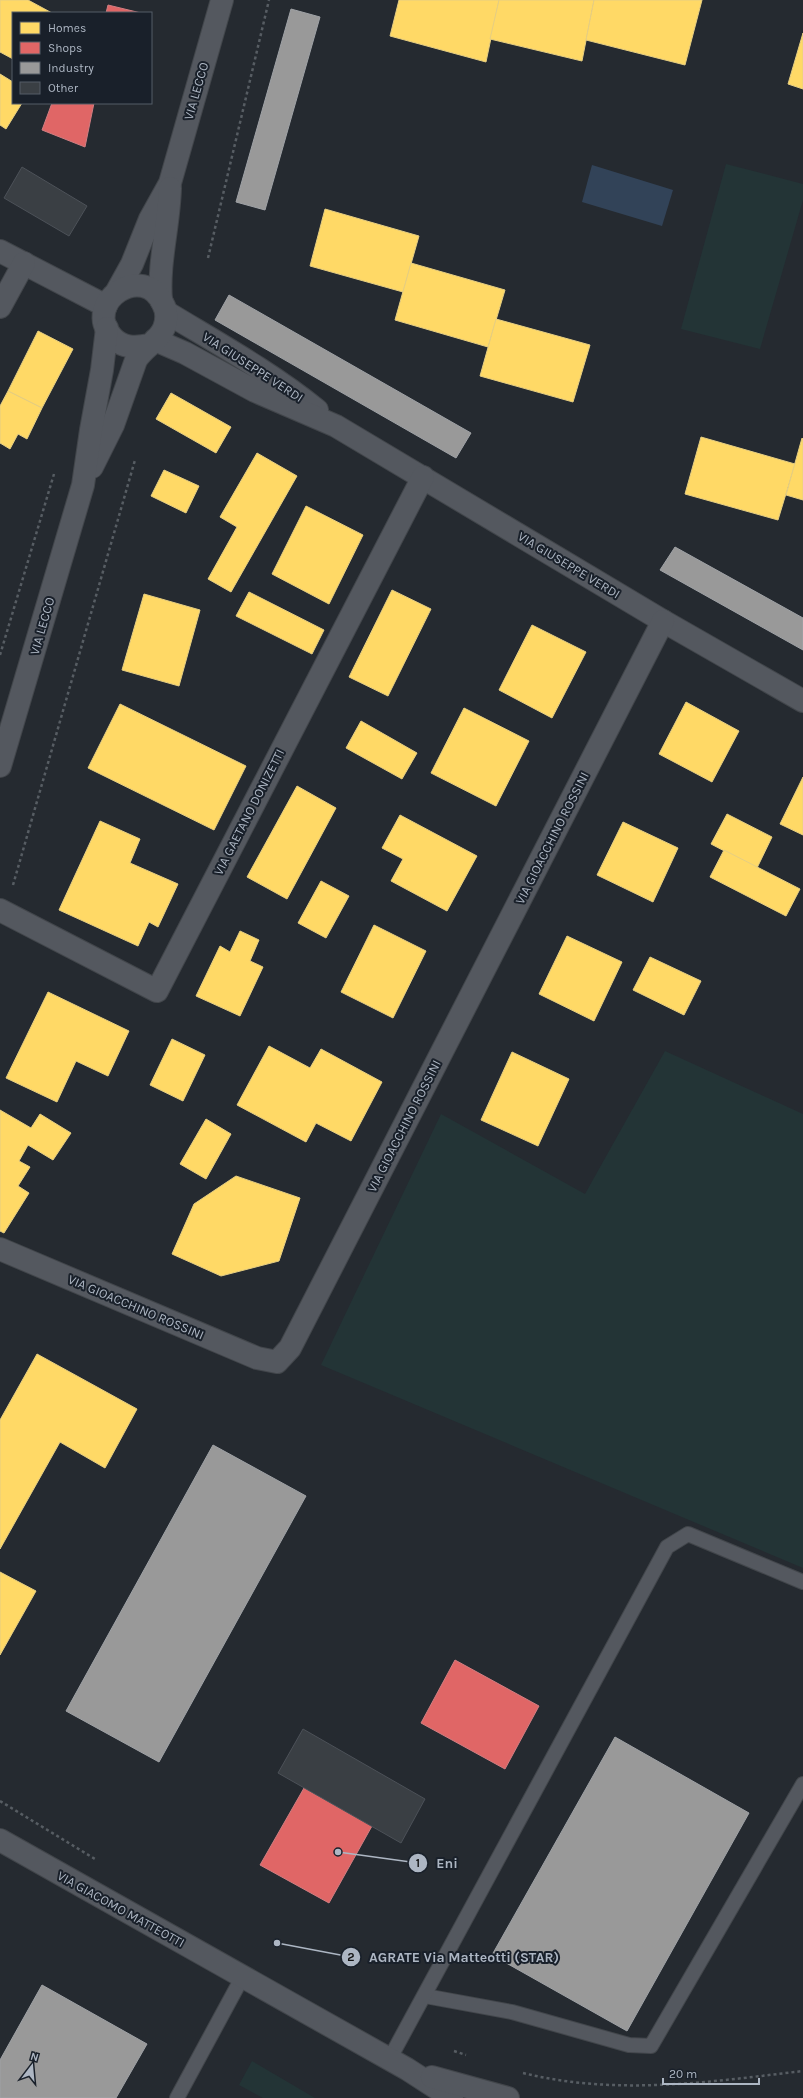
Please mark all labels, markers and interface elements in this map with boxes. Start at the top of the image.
legend [12,12,152,104]
text: Homes [48,21,86,35]
text: Shops [48,41,82,55]
street label: VIA LECCO [181,60,211,122]
text: Industry [48,61,94,75]
text: Other [48,81,79,95]
street label: VIA GIUSEPPE VERDI [200,329,306,405]
street label: VIA GIUSEPPE VERDI [515,529,623,601]
street label: VIA LECCO [27,595,57,657]
street label: VIA GAETANO DONIZETTI [211,746,287,878]
street label: VIA GIOACCHINO ROSSINI [512,769,592,907]
street label: VIA GIOACCHINO ROSSINI [364,1057,444,1195]
street label: VIA GIOACCHINO ROSSINI [66,1272,206,1342]
callout: Eni [408,1850,466,1876]
text: Eni [436,1855,458,1872]
text: 1 [416,1856,420,1870]
street label: VIA GIACOMO MATTEOTTI [55,1868,187,1950]
callout: AGRATE Via Matteotti (STAR) [341,1944,567,1970]
text: AGRATE Via Matteotti (STAR) [369,1949,559,1966]
text: 2 [347,1950,355,1964]
north arrow [12,2046,52,2086]
text: N [29,2050,40,2064]
scale bar [663,2060,759,2086]
text: 20 m [669,2067,697,2081]

